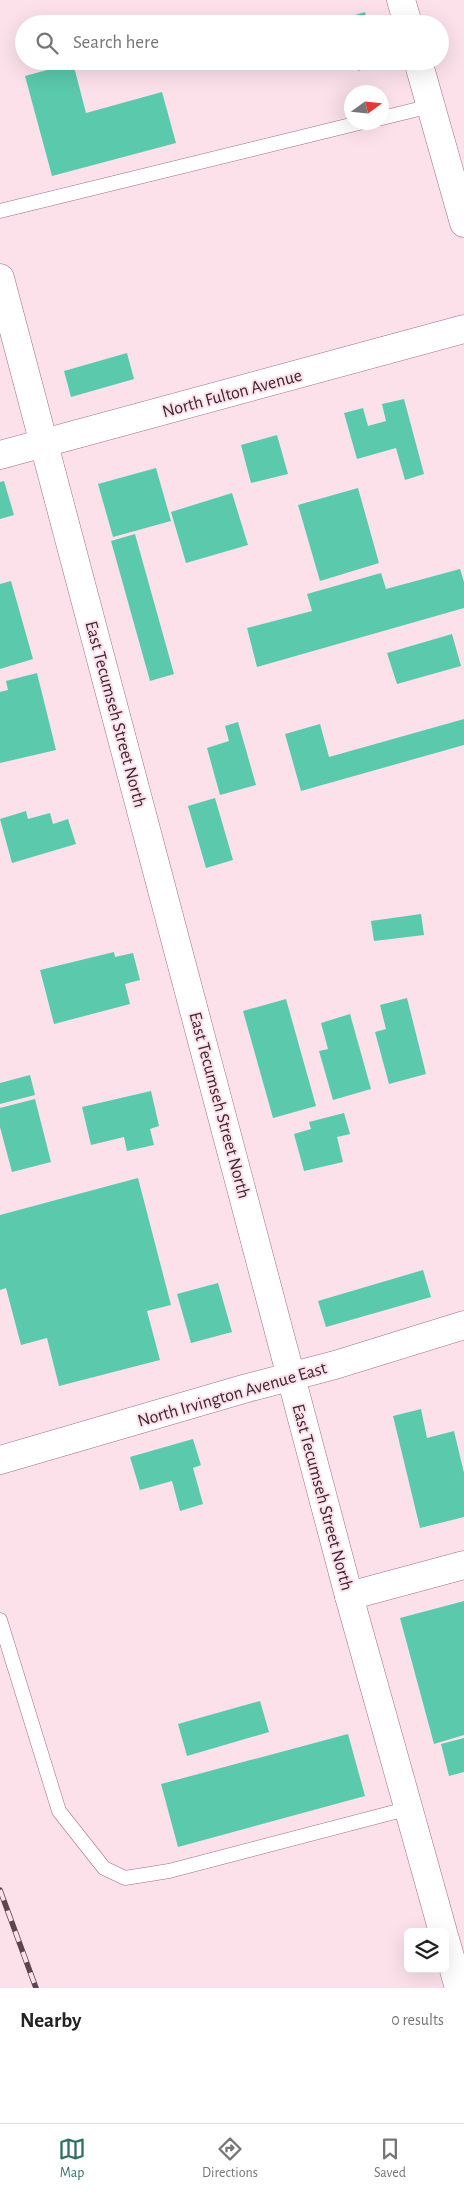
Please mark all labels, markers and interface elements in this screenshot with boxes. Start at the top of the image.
search box [15,15,449,70]
icon: search [33,29,61,57]
text: Search here [73,33,159,52]
north arrow [344,85,389,130]
street label: North Fulton Avenue [160,367,304,421]
street label: East Tecumseh Street North [81,619,149,810]
street label: East Tecumseh Street North [185,1010,253,1201]
street label: North Irvington Avenue East [136,1359,329,1431]
street label: East Tecumseh Street North [288,1402,356,1593]
map controls [404,1928,449,1973]
button: layers [404,1928,449,1973]
text: Nearby [20,2010,81,2031]
text: 0 results [391,2012,444,2028]
tab: Map [58,2135,86,2182]
tab: Directions [202,2135,258,2182]
tab: Saved [374,2135,406,2182]

